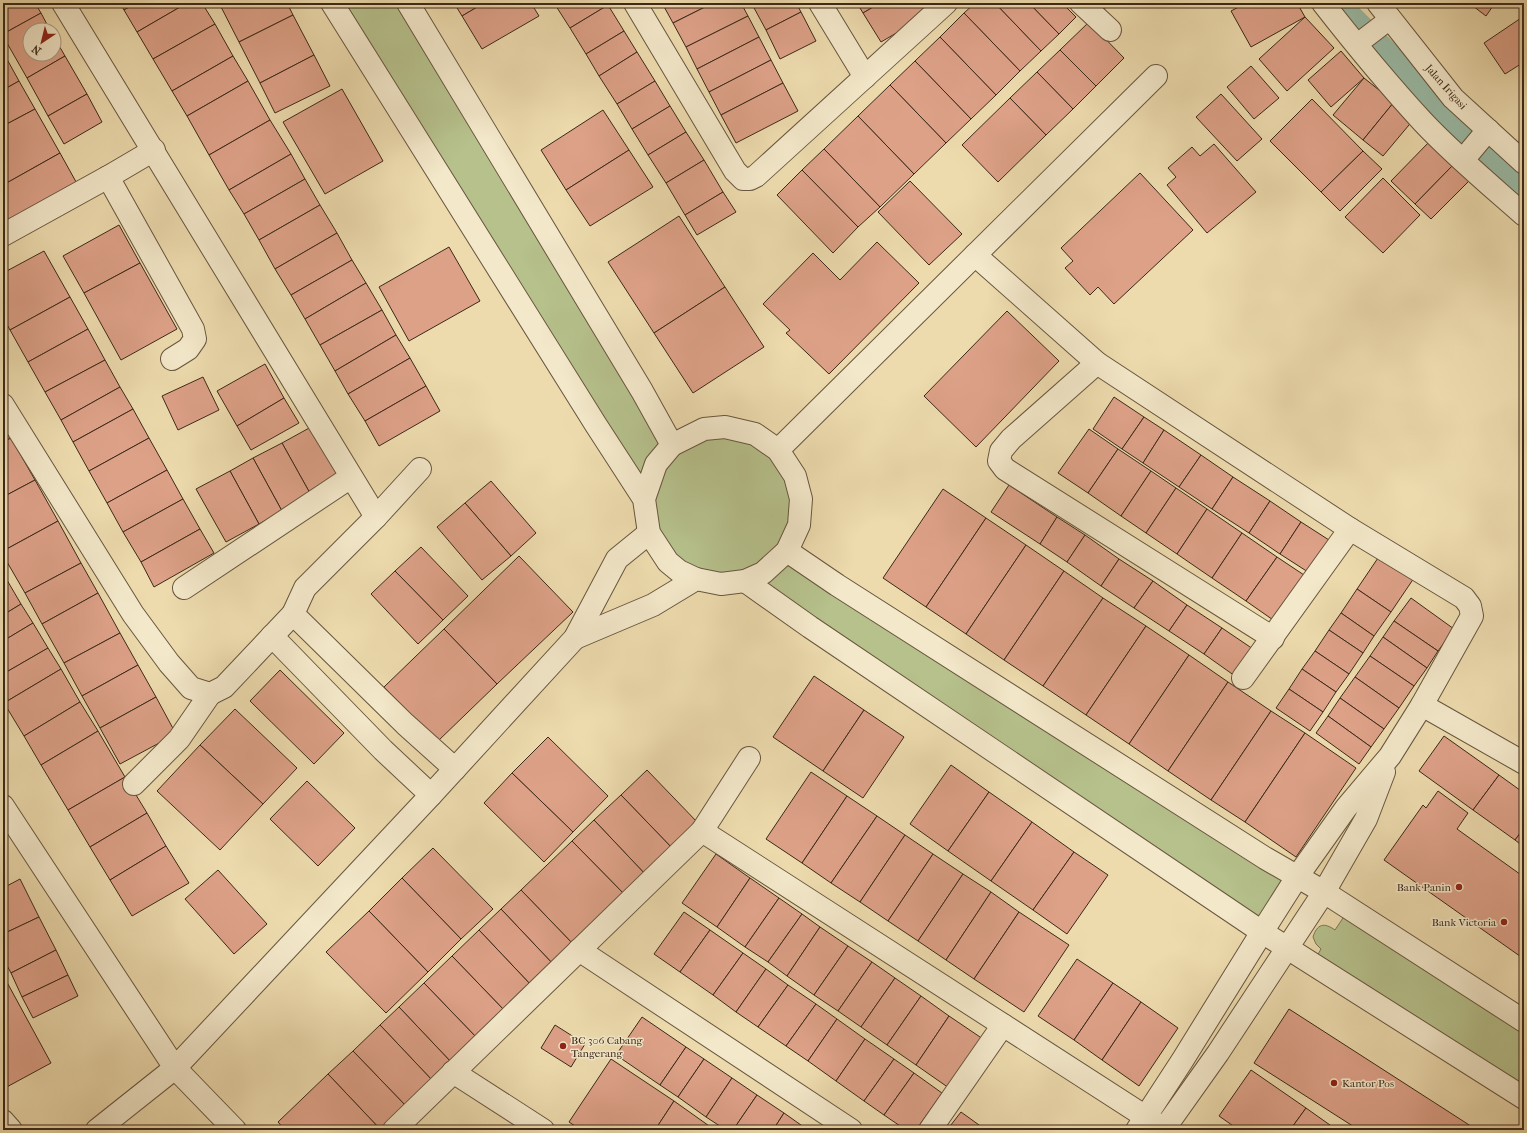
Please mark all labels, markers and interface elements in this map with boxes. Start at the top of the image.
north arrow [22,22,62,62]
text: N [29,42,44,58]
street label: Jalan Irigasi [1422,61,1470,113]
place label: Bank Panin [1397,881,1452,894]
marker: Bank Panin [1454,882,1464,892]
place label: Bank Victoria [1432,916,1497,929]
marker: Bank Victoria [1499,917,1509,927]
place label: BC 306 Cabang Tangerang [571,1034,643,1060]
marker: BC 306 Cabang Tangerang [558,1041,568,1051]
place label: Kantor Pos [1342,1077,1394,1090]
marker: Kantor Pos [1329,1078,1339,1088]

